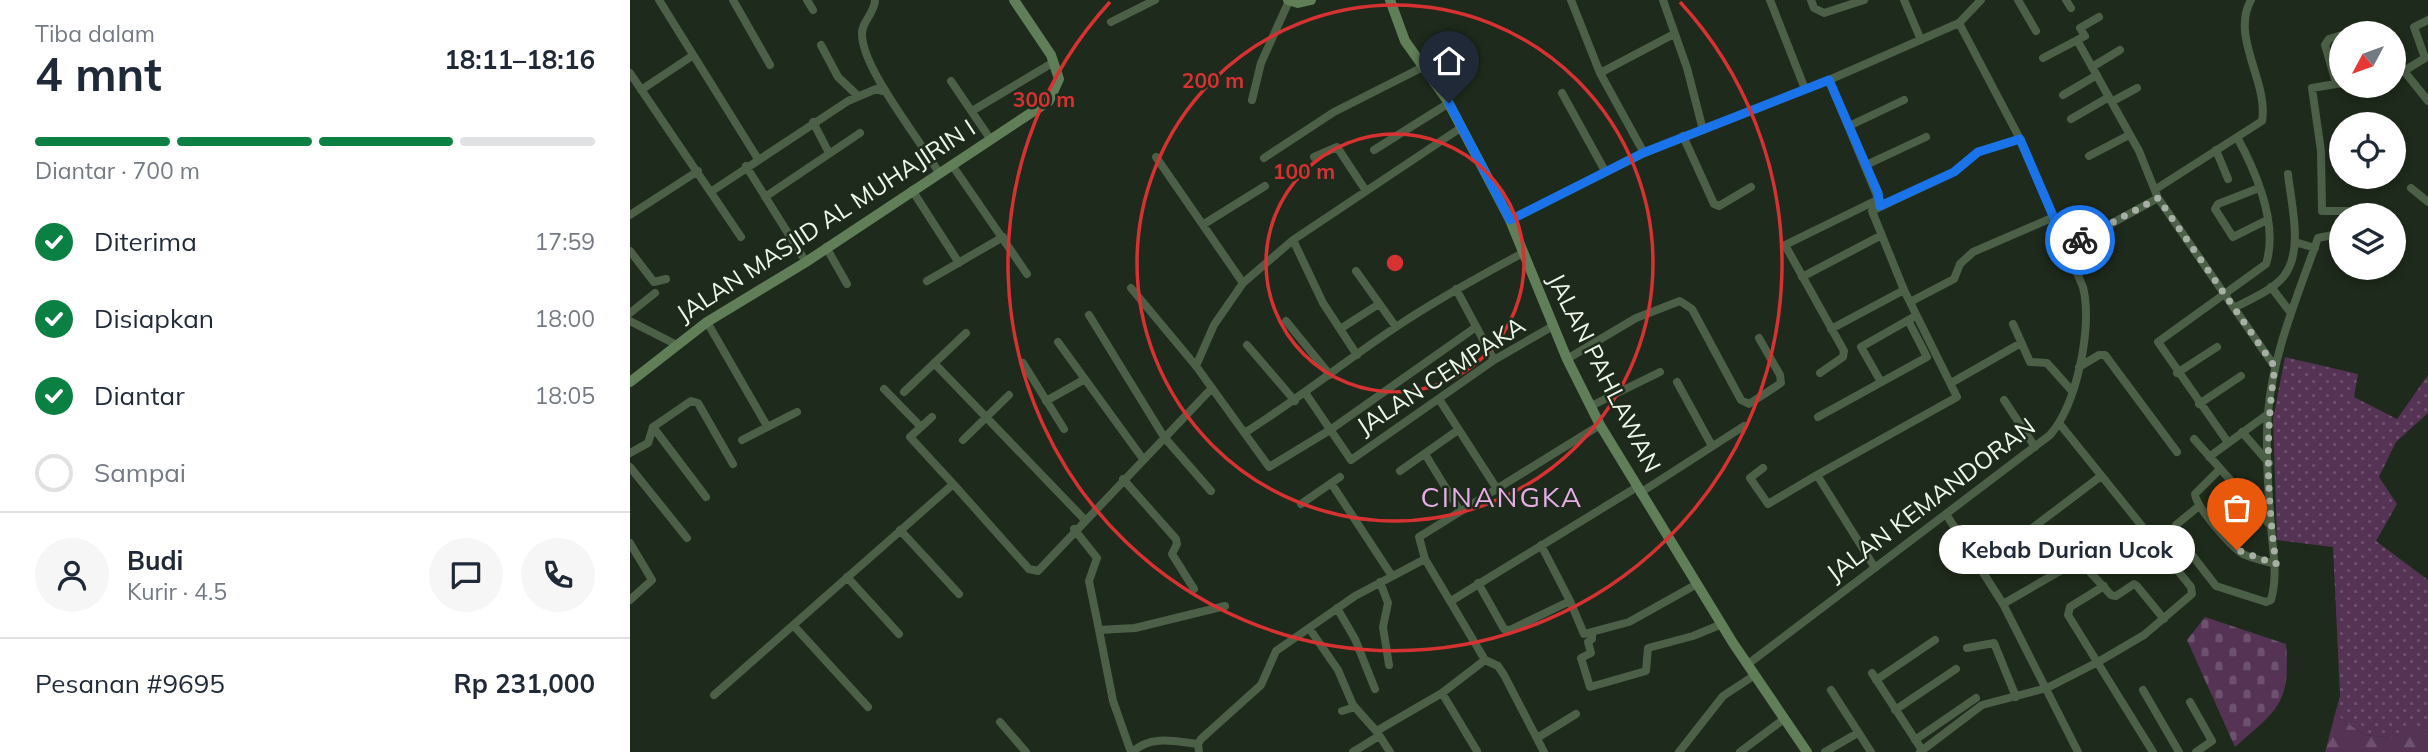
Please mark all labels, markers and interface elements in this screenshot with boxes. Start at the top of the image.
text: Tiba dalam [35,19,155,48]
north arrow [2329,21,2406,98]
map controls [2329,21,2406,280]
pin [1419,31,1479,103]
icon: home [1430,42,1468,80]
text: 18:11–18:16 [444,43,595,76]
text: 4 mnt [35,45,162,103]
text: 200 m [1182,67,1244,93]
text: 300 m [1013,86,1075,112]
street label: JALAN MASJID AL MUHAJIRIN I [671,112,980,328]
button: locate [2329,112,2406,189]
text: Diantar · 700 m [35,156,200,185]
text: 100 m [1273,158,1335,184]
button: layers [2329,203,2406,280]
courier [2045,205,2115,275]
icon: bike [2061,221,2099,259]
icon: check [35,223,73,261]
text: Diterima [94,225,197,258]
text: 17:59 [535,227,595,256]
centre of rings [1383,251,1407,275]
street label: JALAN PAHLAWAN [1542,268,1668,477]
icon: check [35,300,73,338]
text: Disiapkan [94,302,214,335]
text: 18:00 [535,304,595,333]
street label: JALAN CEMPAKA [1351,309,1531,441]
icon: check [35,377,73,415]
text: Diantar [94,379,185,412]
text: 18:05 [535,381,595,410]
street label: JALAN KEMANDORAN [1820,411,2041,588]
text: Sampai [94,456,186,489]
pin [2207,478,2267,550]
district label: CINANGKA [1421,479,1583,514]
icon: bag [2218,489,2256,527]
callout: Kebab Durian Ucok [1940,526,2195,574]
text: Kebab Durian Ucok [1961,535,2173,564]
button: person [35,538,109,612]
button: chat [429,538,503,612]
button: phone [521,538,595,612]
text: Budi [127,544,183,577]
text: Kurir · 4.5 [127,577,227,606]
text: Pesanan #9695 [35,667,225,700]
text: Rp 231,000 [453,667,595,700]

